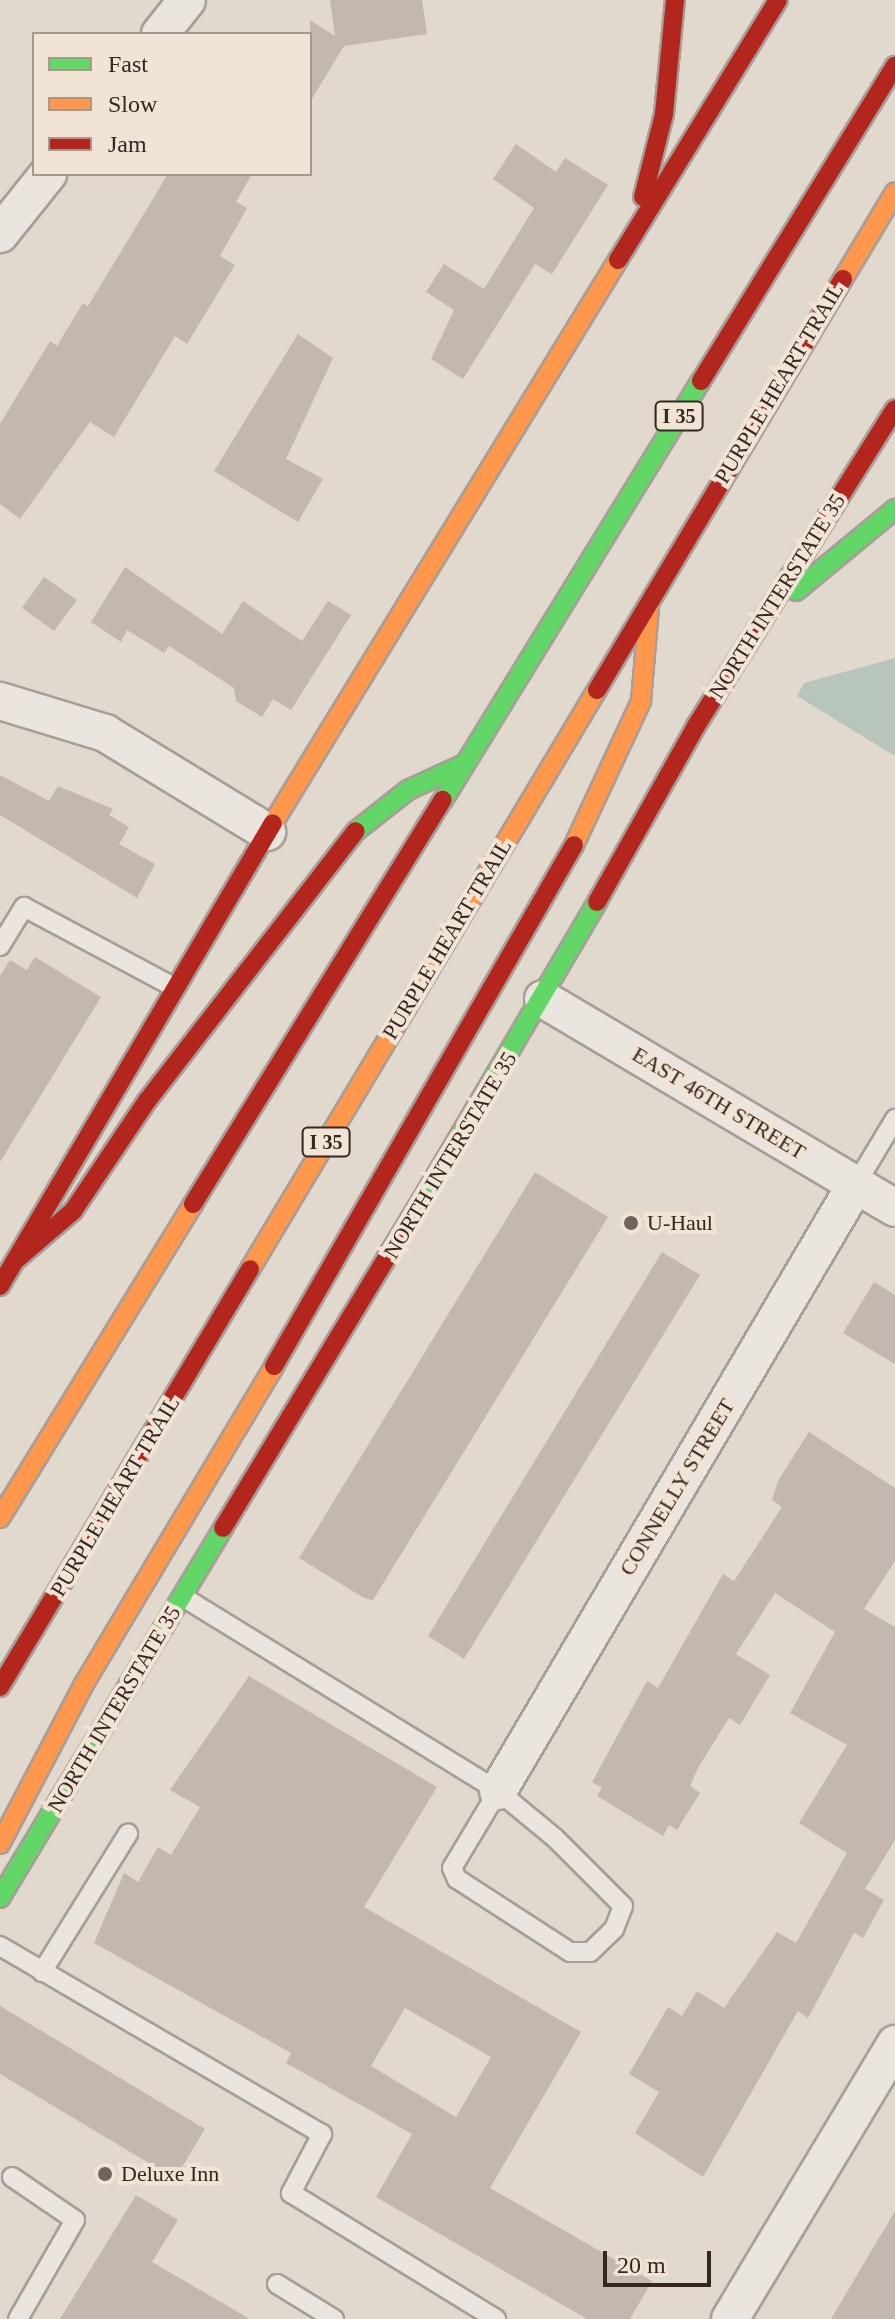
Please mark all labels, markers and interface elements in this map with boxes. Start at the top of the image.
legend [32,32,312,176]
text: Fast [108,51,148,77]
text: Slow [108,91,157,117]
text: Jam [108,131,147,157]
street label: PURPLE HEART TRAIL [709,278,849,488]
road number: I 35 [653,400,705,432]
street label: NORTH INTERSTATE 35 [703,489,851,703]
street label: PURPLE HEART TRAIL [377,834,517,1044]
street label: EAST 46TH STREET [627,1041,811,1165]
street label: NORTH INTERSTATE 35 [378,1047,522,1263]
road number: I 35 [300,1126,352,1158]
place label: U-Haul [647,1210,713,1236]
marker: U-Haul [622,1214,640,1232]
street label: PURPLE HEART TRAIL [45,1391,185,1601]
street label: CONNELLY STREET [614,1393,740,1581]
street label: NORTH INTERSTATE 35 [42,1601,186,1817]
place label: Deluxe Inn [121,2161,219,2187]
marker: Deluxe Inn [96,2165,114,2183]
scale bar [607,2235,715,2285]
text: 20 m [617,2252,666,2278]

